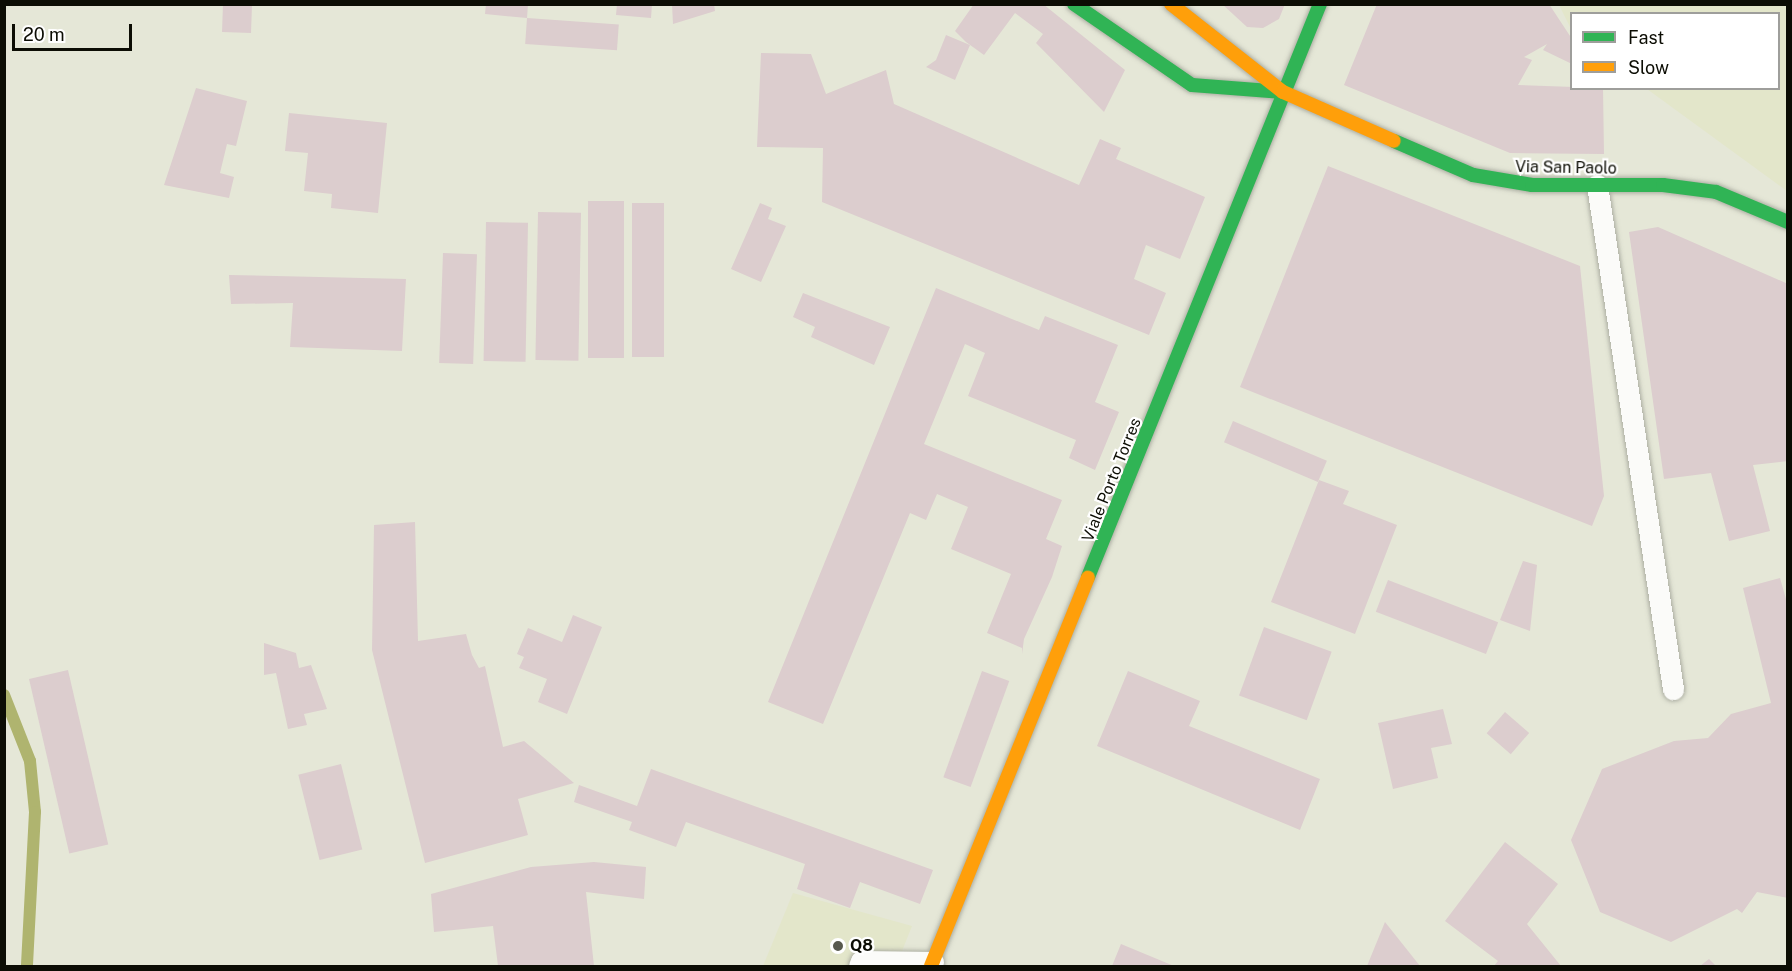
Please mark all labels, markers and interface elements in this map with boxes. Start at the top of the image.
scale bar [15,12,135,50]
legend [1570,12,1780,90]
text: 20 m [23,24,65,45]
text: Fast [1628,27,1664,48]
text: Slow [1628,57,1669,78]
street label: Via San Paolo [1515,158,1617,178]
street label: Viale Porto Torres [1078,415,1146,545]
place label: Q8 [850,936,873,956]
marker: Q8 [831,939,845,953]

